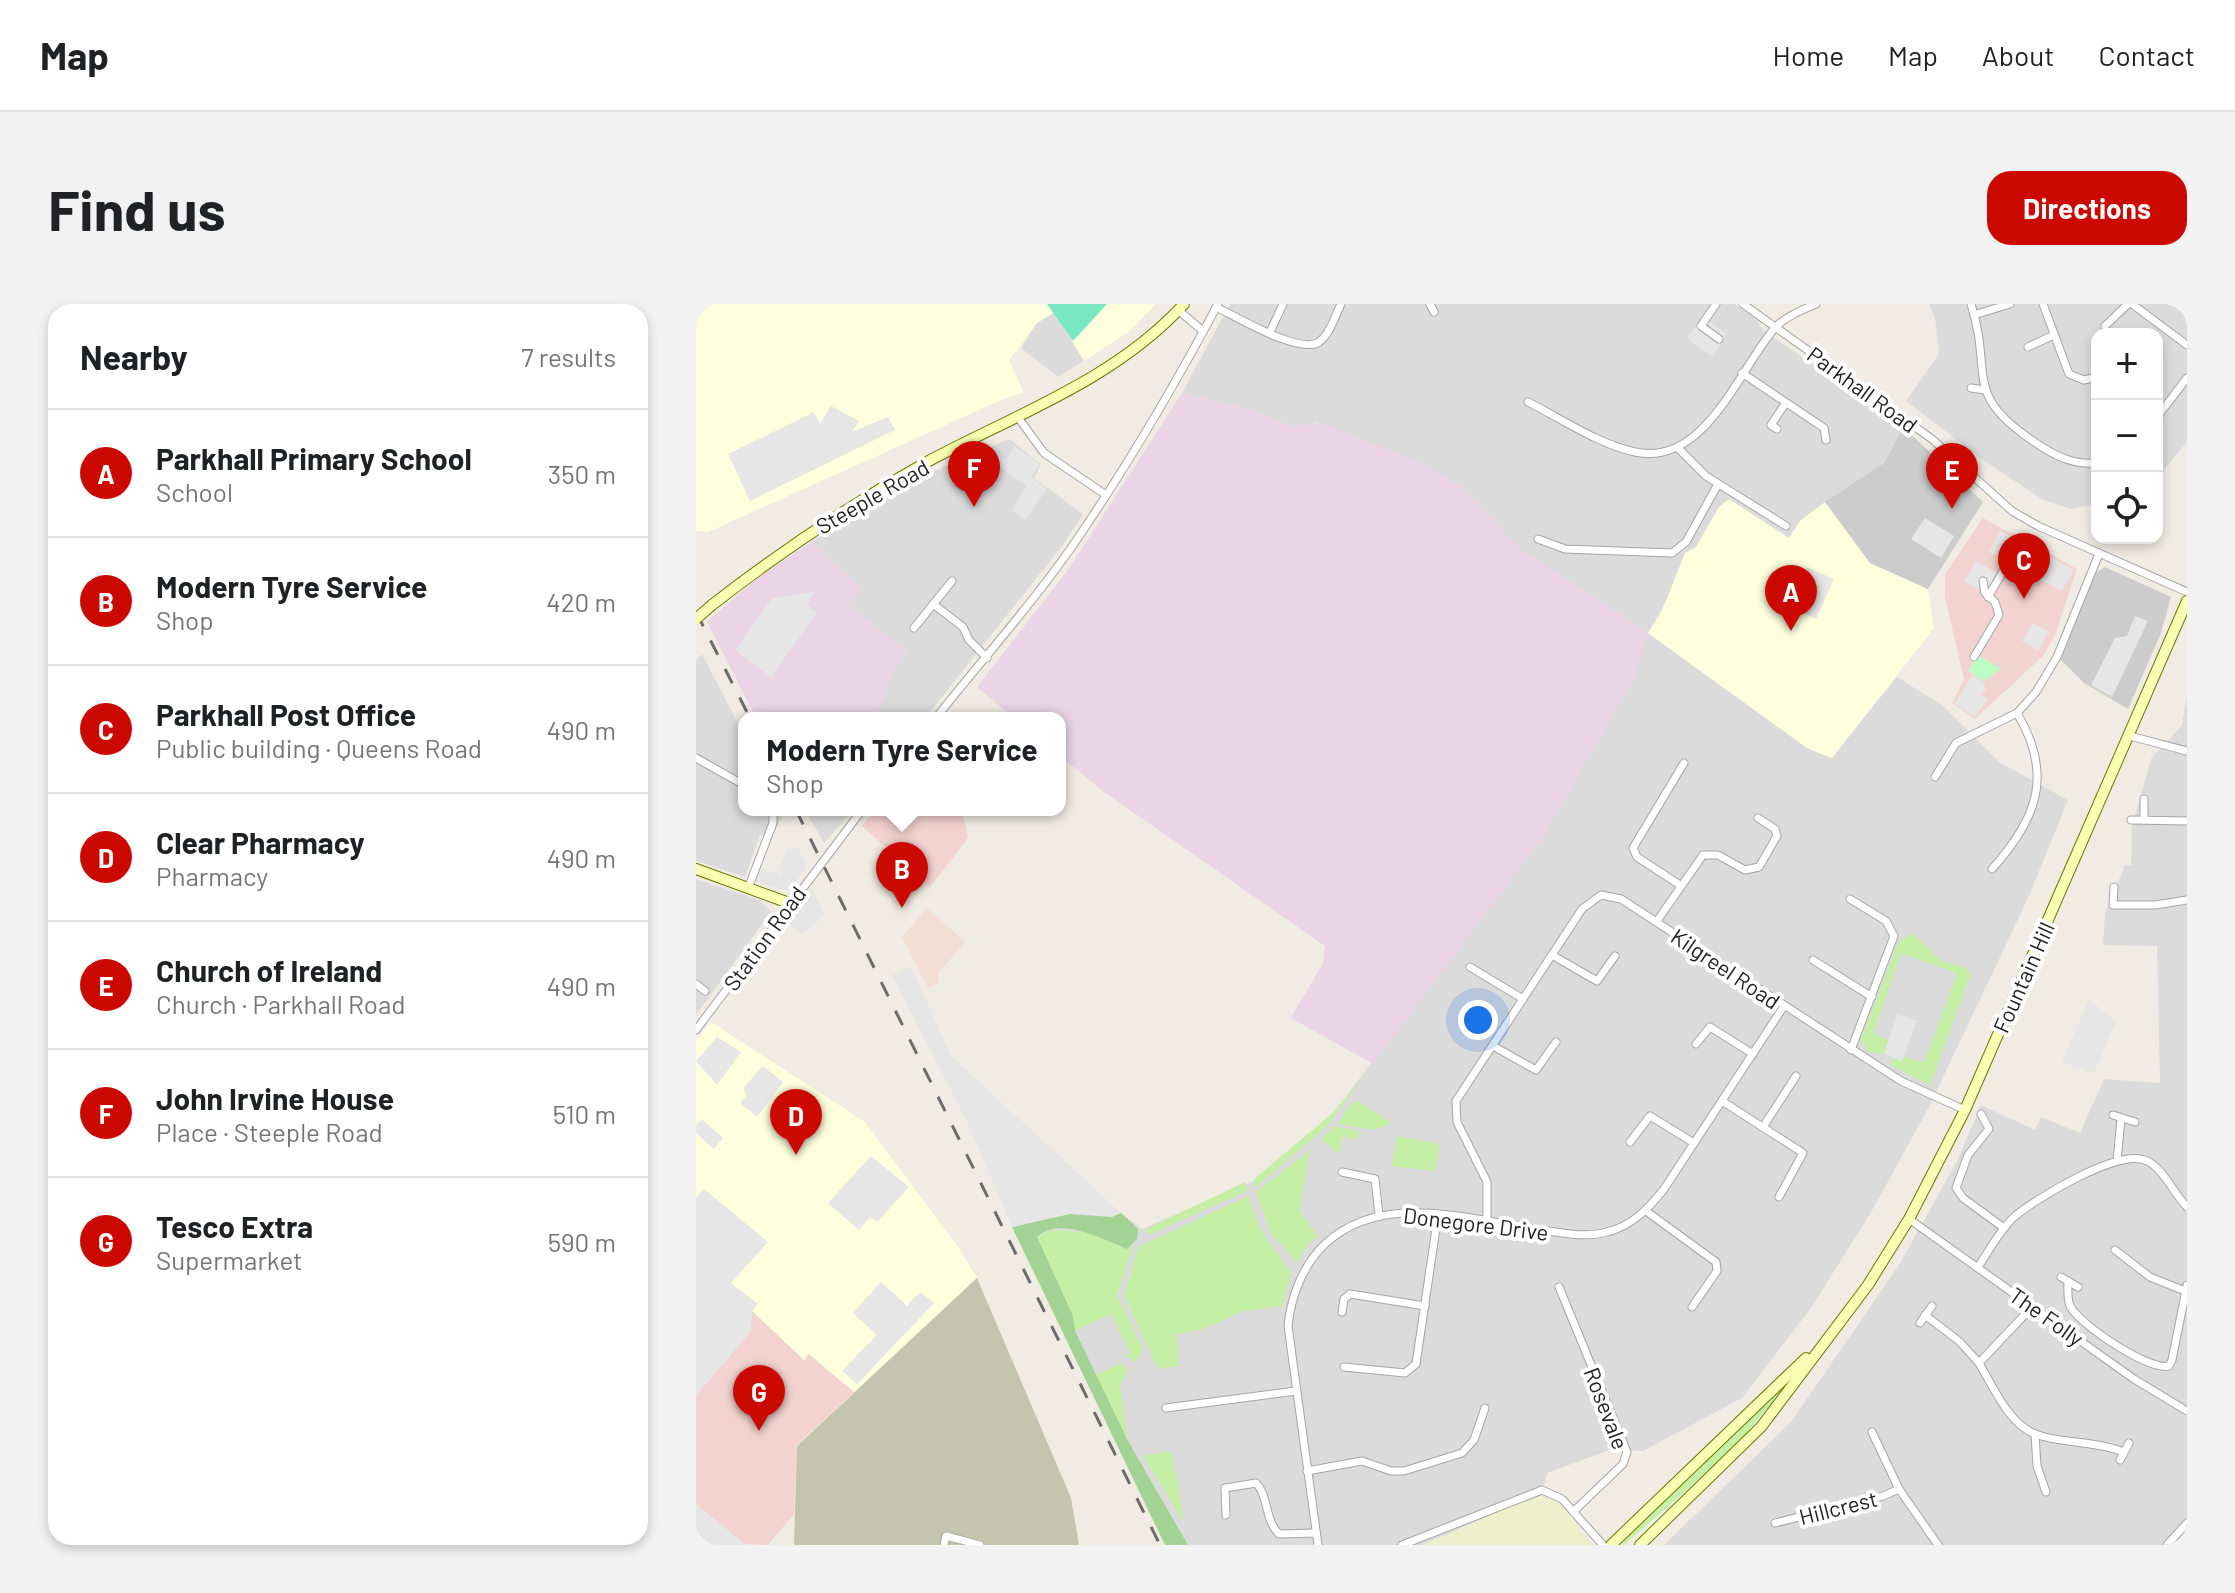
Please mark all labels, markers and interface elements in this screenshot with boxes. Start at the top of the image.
text: Map [40,32,109,78]
text: Home [1773,38,1844,72]
text: Map [1888,38,1938,72]
text: About [1982,38,2054,72]
text: Contact [2098,38,2195,72]
button: Directions [1987,171,2187,245]
text: Find us [48,175,226,242]
map controls [2091,328,2163,544]
button: + [2091,328,2163,400]
text: Nearby [80,336,188,377]
street label: Parkhall Road [1803,340,1923,438]
text: 7 results [521,341,616,372]
button: − [2091,400,2163,472]
text: Parkhall Primary School [156,440,472,476]
pin: F [948,441,1000,507]
pin: E [1926,443,1978,509]
street label: Steeple Road [811,453,933,539]
text: A [97,458,115,489]
text: 350 m [548,458,616,489]
button: locate [2091,472,2163,544]
text: School [156,476,233,507]
pin: C [1998,533,2050,599]
pin: A [1765,565,1817,631]
text: Modern Tyre Service [156,568,428,604]
text: B [98,586,114,617]
text: 420 m [546,586,616,617]
text: Shop [156,604,214,635]
text: Parkhall Post Office [156,696,416,732]
popup [738,712,1066,816]
text: C [98,714,114,745]
text: 490 m [547,714,616,745]
text: Modern Tyre Service [766,731,1038,767]
text: Public building · Queens Road [156,732,482,763]
text: Shop [766,767,824,798]
text: Clear Pharmacy [156,824,365,860]
text: D [98,842,114,873]
text: 490 m [547,842,616,873]
pin: B [876,842,928,908]
text: Pharmacy [156,860,268,891]
street label: Station Road [717,881,811,995]
street label: Fountain Hill [1987,918,2059,1036]
street label: Kilgreel Road [1667,922,1785,1014]
text: Church of Ireland [156,952,382,988]
text: E [98,970,114,1001]
text: 490 m [547,970,616,1001]
text: Church · Parkhall Road [156,988,406,1019]
your location [1458,1000,1498,1040]
text: John Irvine House [156,1080,394,1116]
pin: D [770,1089,822,1155]
text: F [99,1098,113,1129]
text: 510 m [553,1098,616,1129]
text: Place · Steeple Road [156,1116,383,1147]
street label: Donegore Drive [1402,1201,1550,1245]
text: Tesco Extra [156,1208,313,1244]
text: G [98,1226,114,1257]
text: 590 m [548,1226,616,1257]
text: Supermarket [156,1244,303,1275]
street label: The Folly [2005,1281,2089,1351]
street label: Rosevale [1580,1363,1634,1453]
pin: G [733,1365,785,1431]
street label: Hillcrest [1796,1485,1880,1529]

